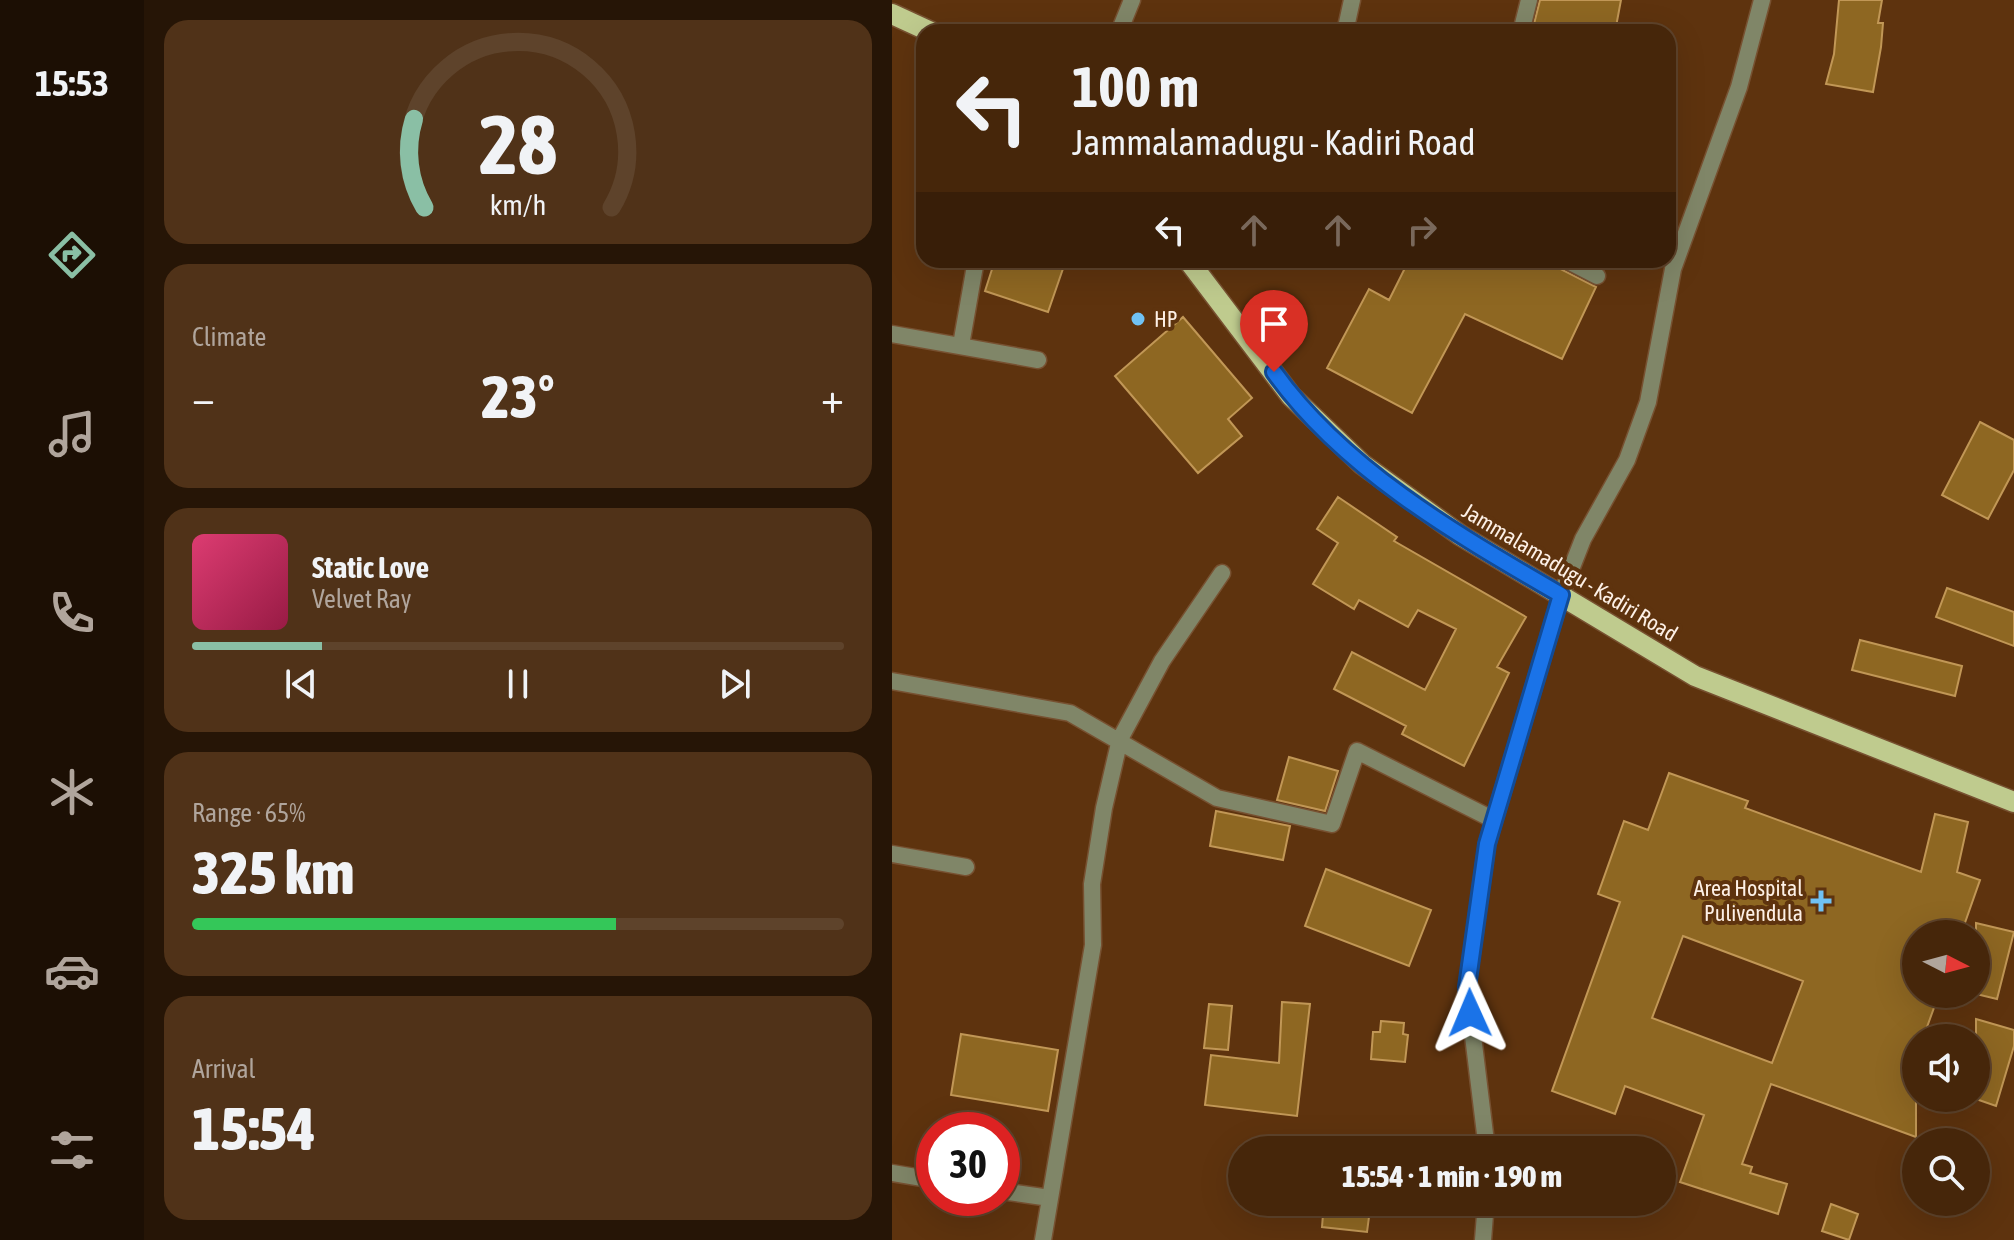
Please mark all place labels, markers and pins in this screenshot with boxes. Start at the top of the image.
pin [1240,290,1308,372]
place label: HP [1154,306,1178,332]
marker: HP [1129,310,1147,328]
place label: Area Hospital Pulivendula [1694,875,1803,926]
marker: Area Hospital Pulivendula [1810,890,1832,912]

